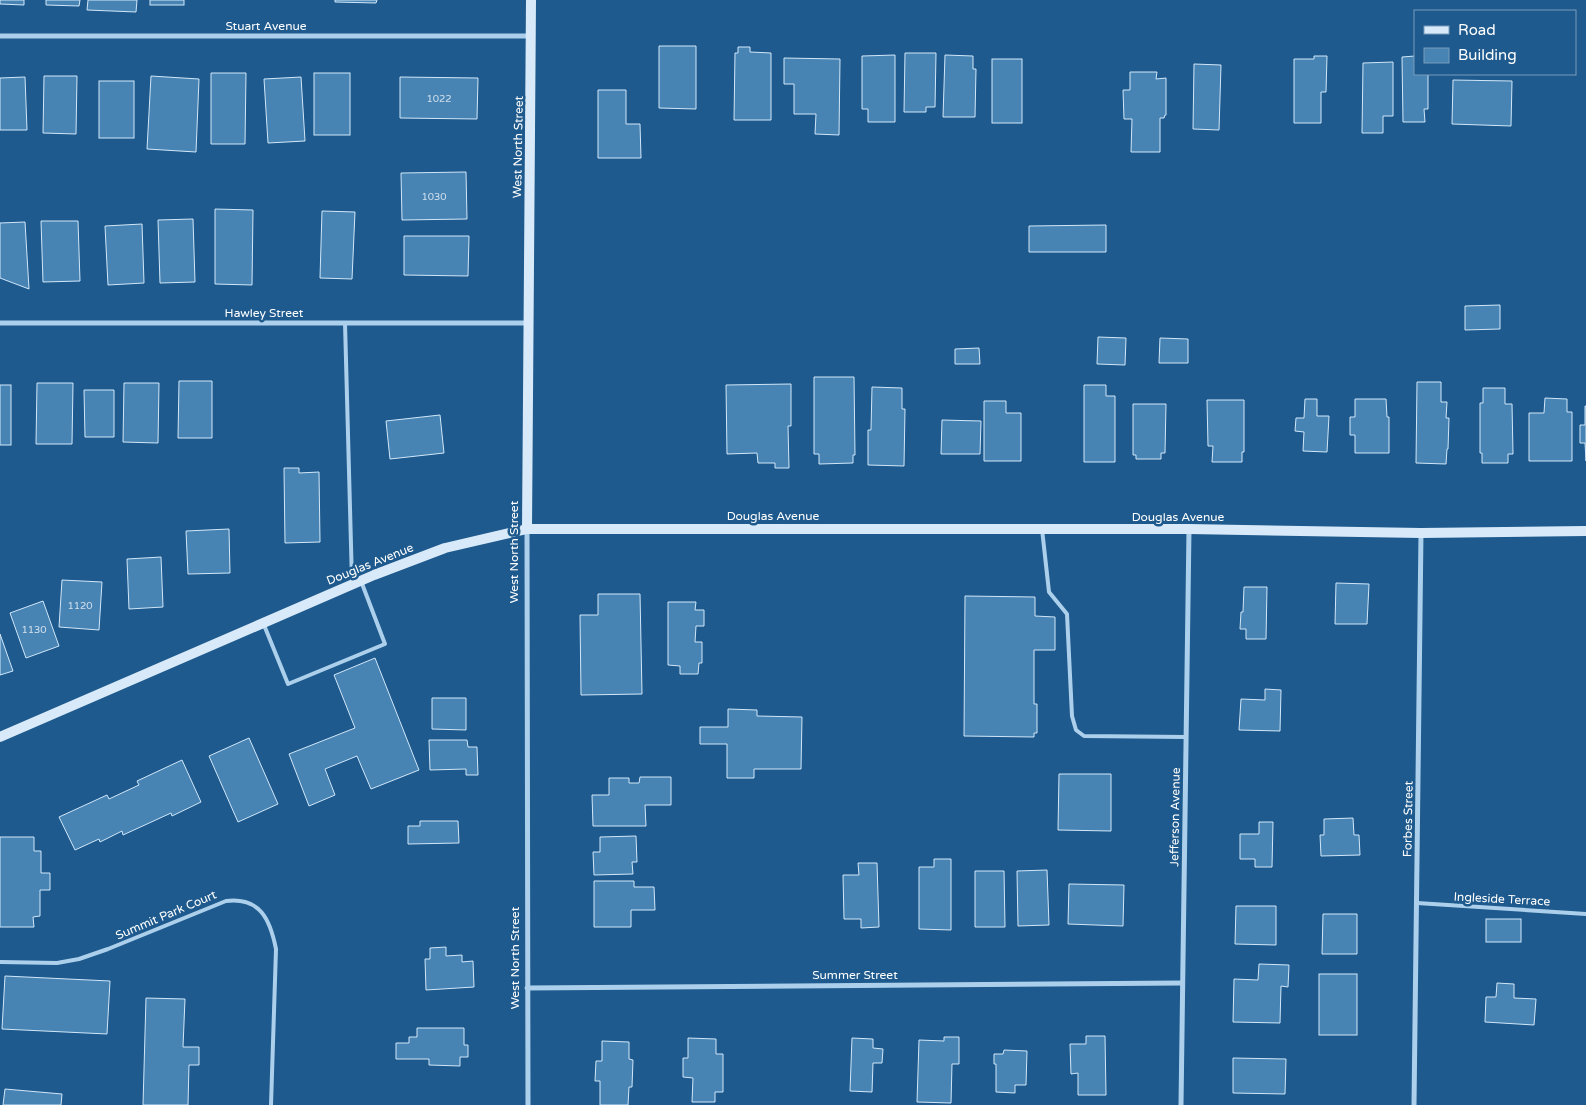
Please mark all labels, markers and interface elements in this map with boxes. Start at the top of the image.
legend [1414,10,1576,75]
street label: Stuart Avenue [225,19,307,33]
text: Road [1458,21,1496,39]
text: Building [1458,46,1517,64]
house number: 1022 [426,93,452,105]
street label: West North Street [510,95,526,198]
house number: 1030 [421,191,447,203]
street label: Hawley Street [225,306,304,320]
street label: West North Street [507,500,521,603]
street label: Douglas Avenue [727,509,819,523]
street label: Douglas Avenue [1132,510,1224,524]
street label: Douglas Avenue [324,540,416,588]
house number: 1120 [67,600,93,612]
house number: 1130 [21,624,47,636]
street label: Jefferson Avenue [1167,767,1183,867]
street label: Forbes Street [1400,780,1416,857]
street label: Summit Park Court [114,887,219,943]
street label: Ingleside Terrace [1453,889,1551,909]
street label: West North Street [508,906,522,1009]
street label: Summer Street [812,968,898,982]

